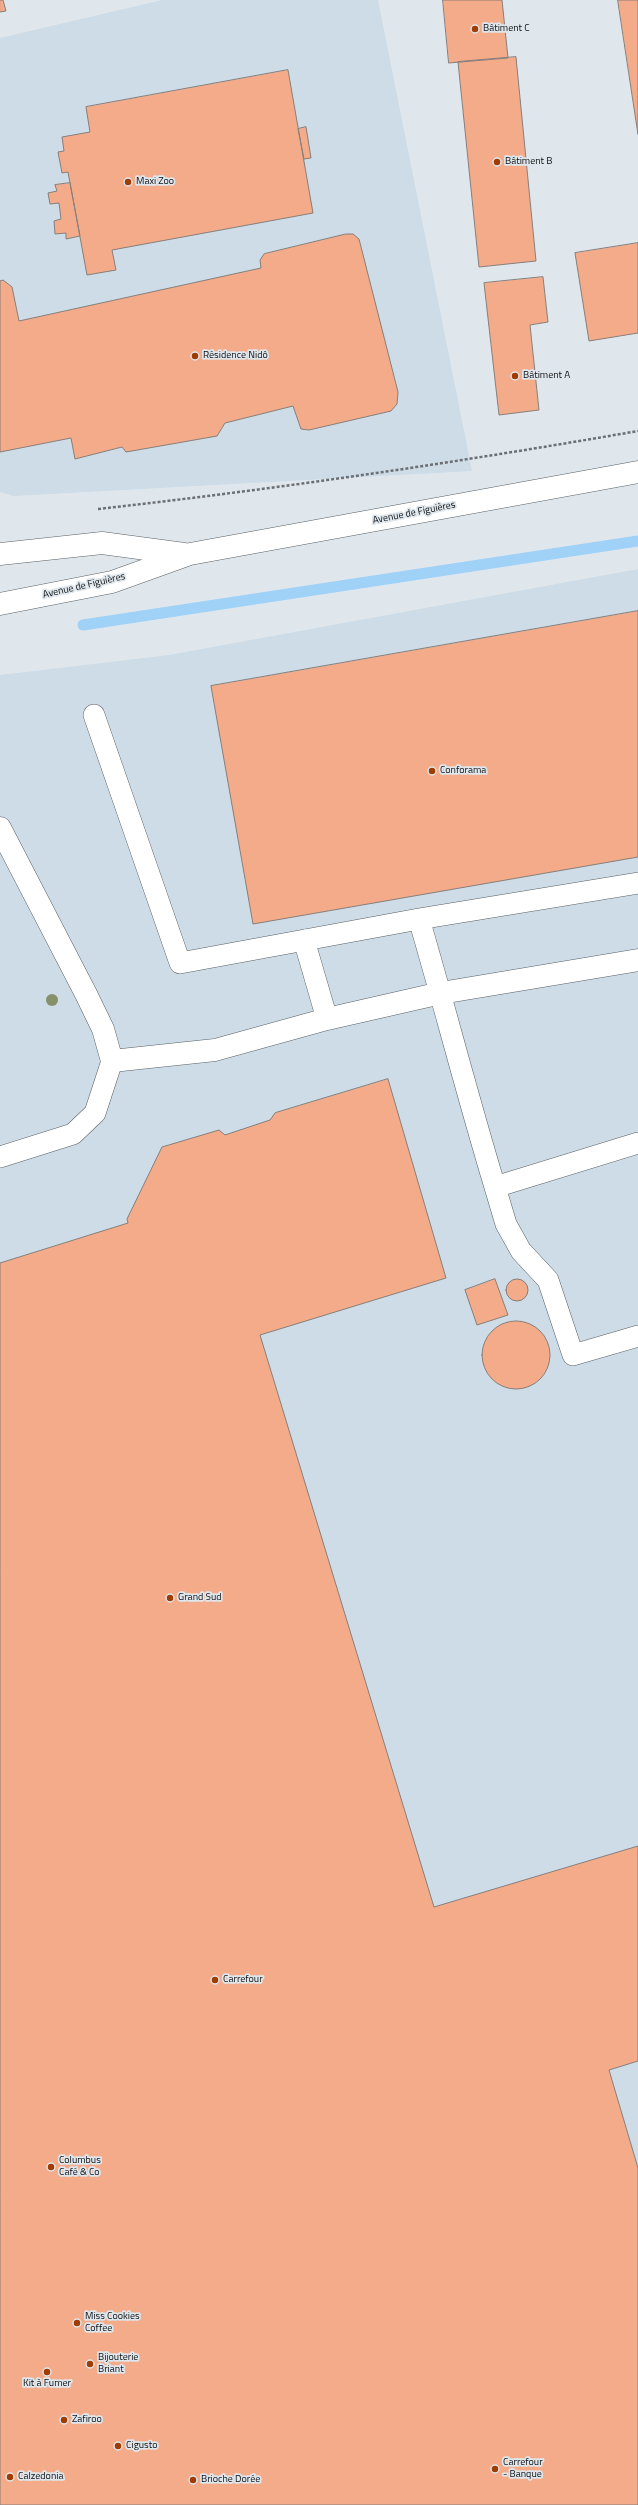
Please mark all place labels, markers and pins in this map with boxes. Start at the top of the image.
place label: Bâtiment C [483,23,530,35]
marker: Bâtiment C [470,24,480,34]
place label: Bâtiment B [505,156,552,168]
marker: Bâtiment B [492,157,502,167]
place label: Maxi Zoo [136,176,174,188]
marker: Maxi Zoo [123,177,133,187]
place label: Résidence Nidô [203,350,268,362]
marker: Résidence Nidô [190,351,200,361]
place label: Bâtiment A [523,370,570,382]
marker: Bâtiment A [510,371,520,381]
place label: Conforama [440,765,486,777]
marker: Conforama [427,766,437,776]
place label: Grand Sud [178,1592,222,1604]
marker: Grand Sud [165,1593,175,1603]
place label: Carrefour [223,1974,263,1986]
marker: Carrefour [210,1975,220,1985]
place label: Columbus Café & Co [59,2155,101,2178]
marker: Columbus Café & Co [46,2162,56,2172]
place label: Miss Cookies Coffee [85,2311,140,2334]
marker: Miss Cookies Coffee [72,2318,82,2328]
place label: Bijouterie Briant [98,2352,138,2376]
marker: Bijouterie Briant [85,2359,95,2369]
marker: Kit à Fumer [42,2367,52,2377]
place label: Kit à Fumer [23,2378,71,2390]
place label: Zafiroo [72,2414,102,2426]
marker: Zafiroo [59,2415,69,2425]
place label: Cigusto [126,2440,158,2452]
marker: Cigusto [113,2441,123,2451]
place label: Carrefour - Banque [503,2457,543,2480]
marker: Carrefour - Banque [490,2464,500,2474]
place label: Calzedonia [18,2471,63,2483]
marker: Calzedonia [5,2472,15,2482]
place label: Brioche Dorée [201,2474,260,2486]
marker: Brioche Dorée [188,2475,198,2485]

